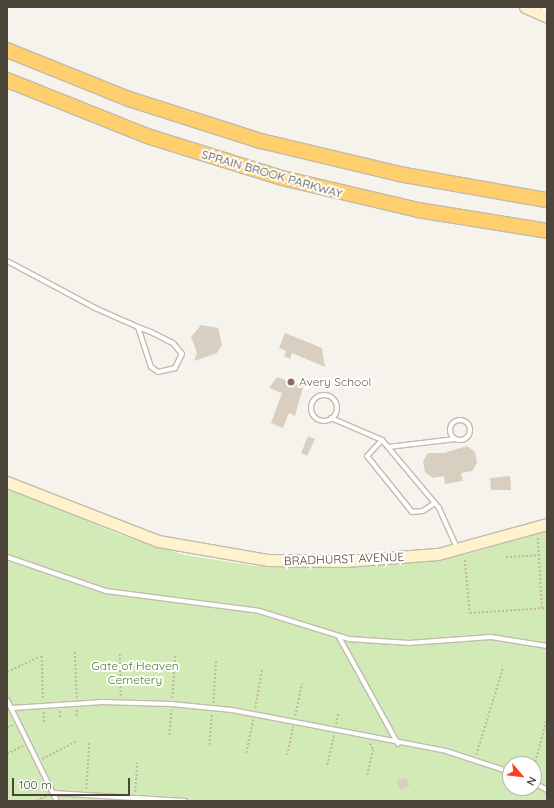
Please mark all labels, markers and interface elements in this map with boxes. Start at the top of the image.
street label: SPRAIN BROOK PARKWAY [200,147,344,201]
place label: Avery School [299,375,371,389]
marker: Avery School [286,377,296,387]
street label: BRADHURST AVENUE [284,550,404,568]
park label: Gate of Heaven Cemetery [91,659,179,687]
north arrow [502,756,542,796]
scale bar [14,770,132,796]
text: N [524,774,540,788]
text: 100 m [19,777,52,792]

